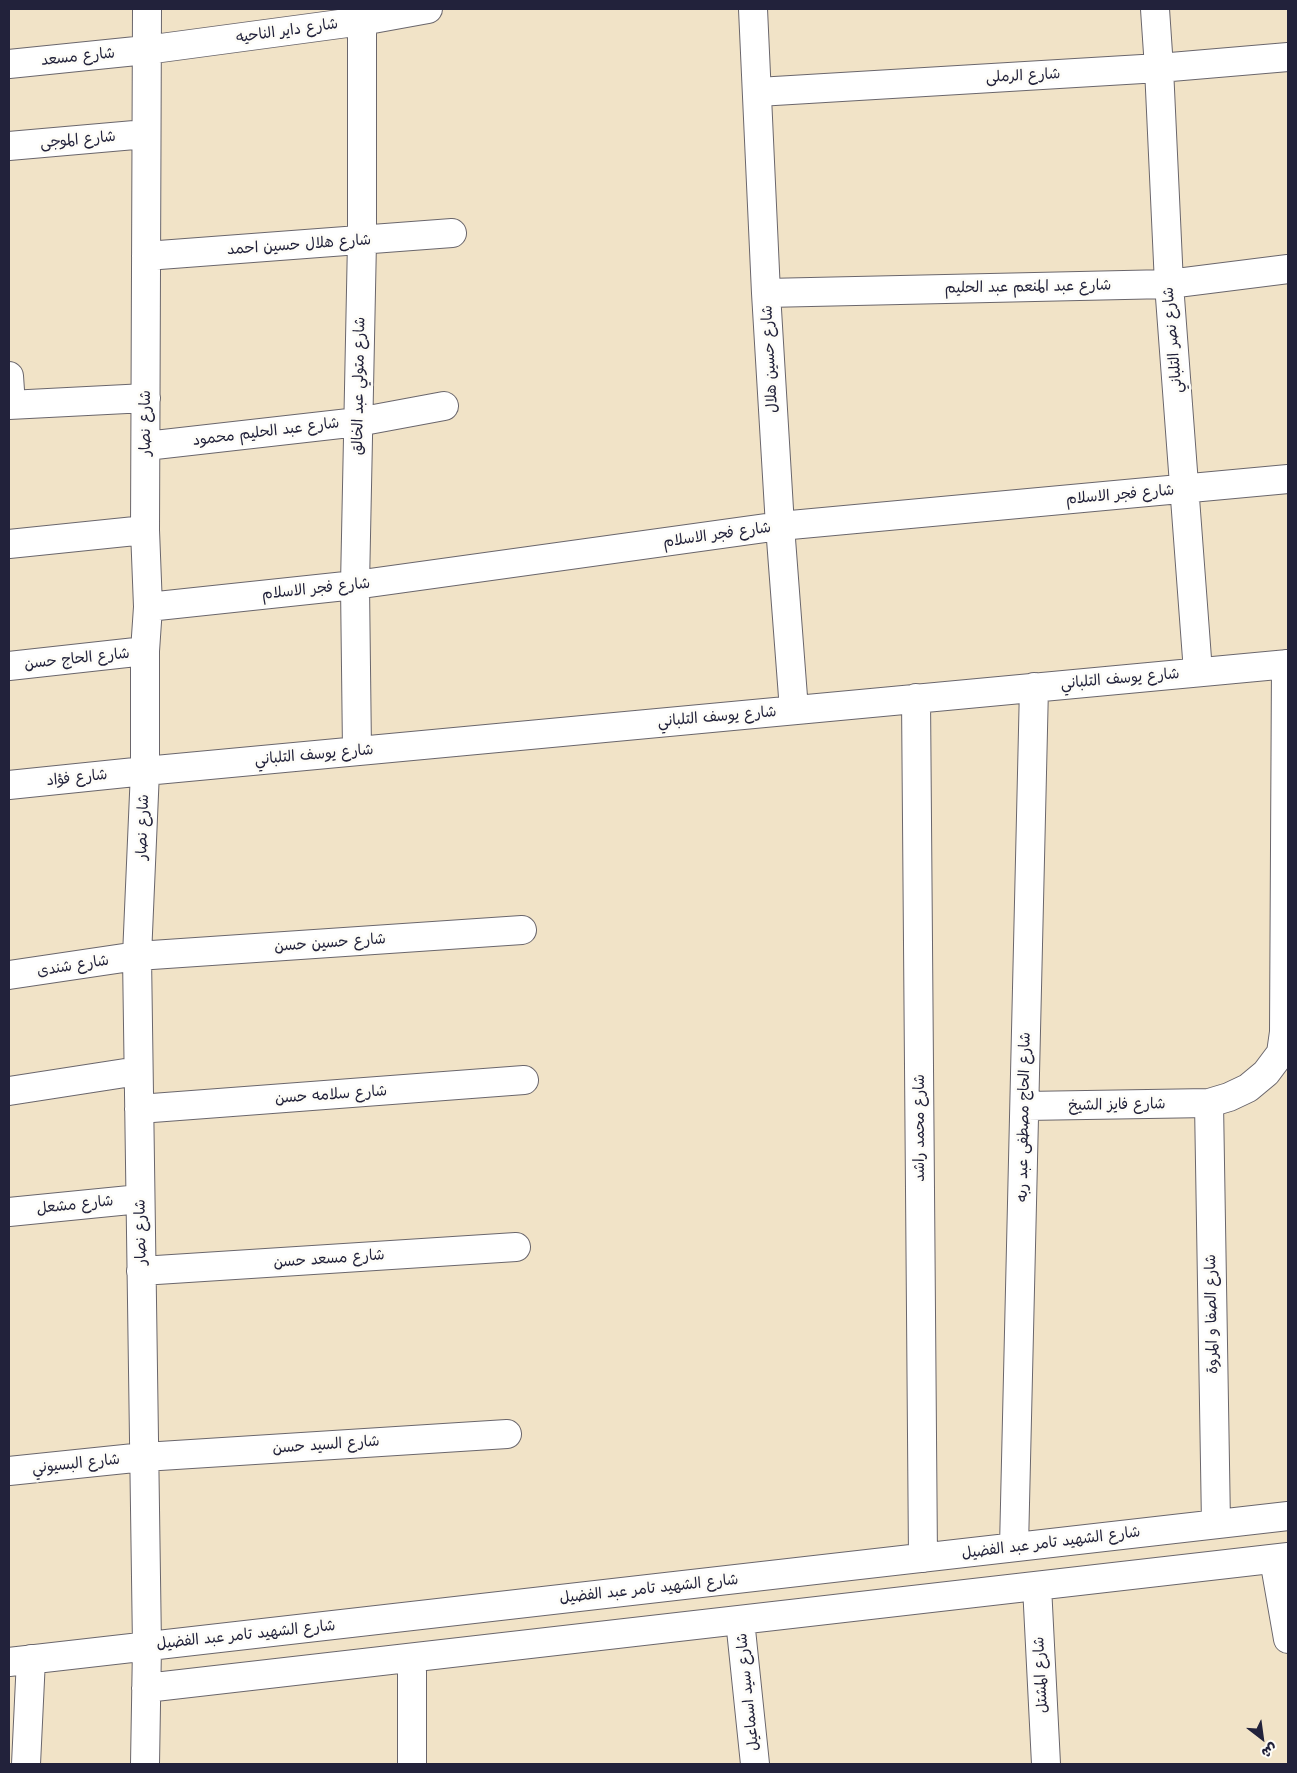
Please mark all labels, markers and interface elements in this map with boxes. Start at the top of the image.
street label: شارع داير الناحيه [235,15,339,47]
street label: شارع مسعد [40,44,116,70]
street label: شارع الرملى [985,65,1061,87]
street label: شارع الموجى [39,128,117,152]
street label: شارع هلال حسين احمد [226,231,372,259]
street label: شارع عبد المنعم عبد الحليم [945,277,1111,297]
street label: شارع نصر التلباني [1159,286,1187,394]
street label: شارع حسين هلال [758,305,782,413]
street label: شارع متولي عبد الخالق [349,317,369,455]
street label: شارع نصار [137,390,155,456]
street label: شارع عبد الحليم محمود [192,414,340,450]
street label: شارع فجر الاسلام [1065,481,1175,509]
street label: شارع فجر الاسلام [662,519,772,551]
street label: شارع فجر الاسلام [261,574,371,604]
street label: شارع الحاج حسن [23,645,131,673]
street label: شارع يوسف التلباني [1060,665,1180,693]
street label: شارع يوسف التلباني [657,703,777,731]
street label: شارع يوسف التلباني [254,741,374,769]
street label: شارع فؤاد [46,766,108,790]
street label: شارع نصار [133,794,153,860]
street label: شارع حسين حسن [274,930,386,956]
street label: شارع شندى [36,951,110,981]
street label: شارع الحاج مصطفى عبد ربه [1014,1032,1034,1202]
street label: شارع محمد راشد [911,1074,929,1182]
street label: شارع سلامه حسن [274,1082,388,1108]
street label: شارع فايز الشيخ [1068,1095,1166,1115]
street label: شارع مشعل [36,1192,114,1218]
street label: شارع نصار [131,1199,151,1265]
street label: شارع مسعد حسن [273,1246,385,1272]
street label: شارع الصفا و المروة [1202,1254,1222,1374]
street label: شارع السيد حسن [272,1432,380,1458]
street label: شارع البسيوني [31,1450,121,1478]
street label: شارع الشهيد تامر عبد الفضيل [961,1523,1141,1563]
street label: شارع الشهيد تامر عبد الفضيل [559,1571,739,1607]
street label: شارع الشهيد تامر عبد الفضيل [156,1617,336,1653]
street label: شارع سيد اسماعيل [733,1632,763,1752]
street label: شارع المشتل [1030,1636,1052,1714]
north arrow [1237,1713,1287,1763]
text: ش [1258,1738,1282,1764]

